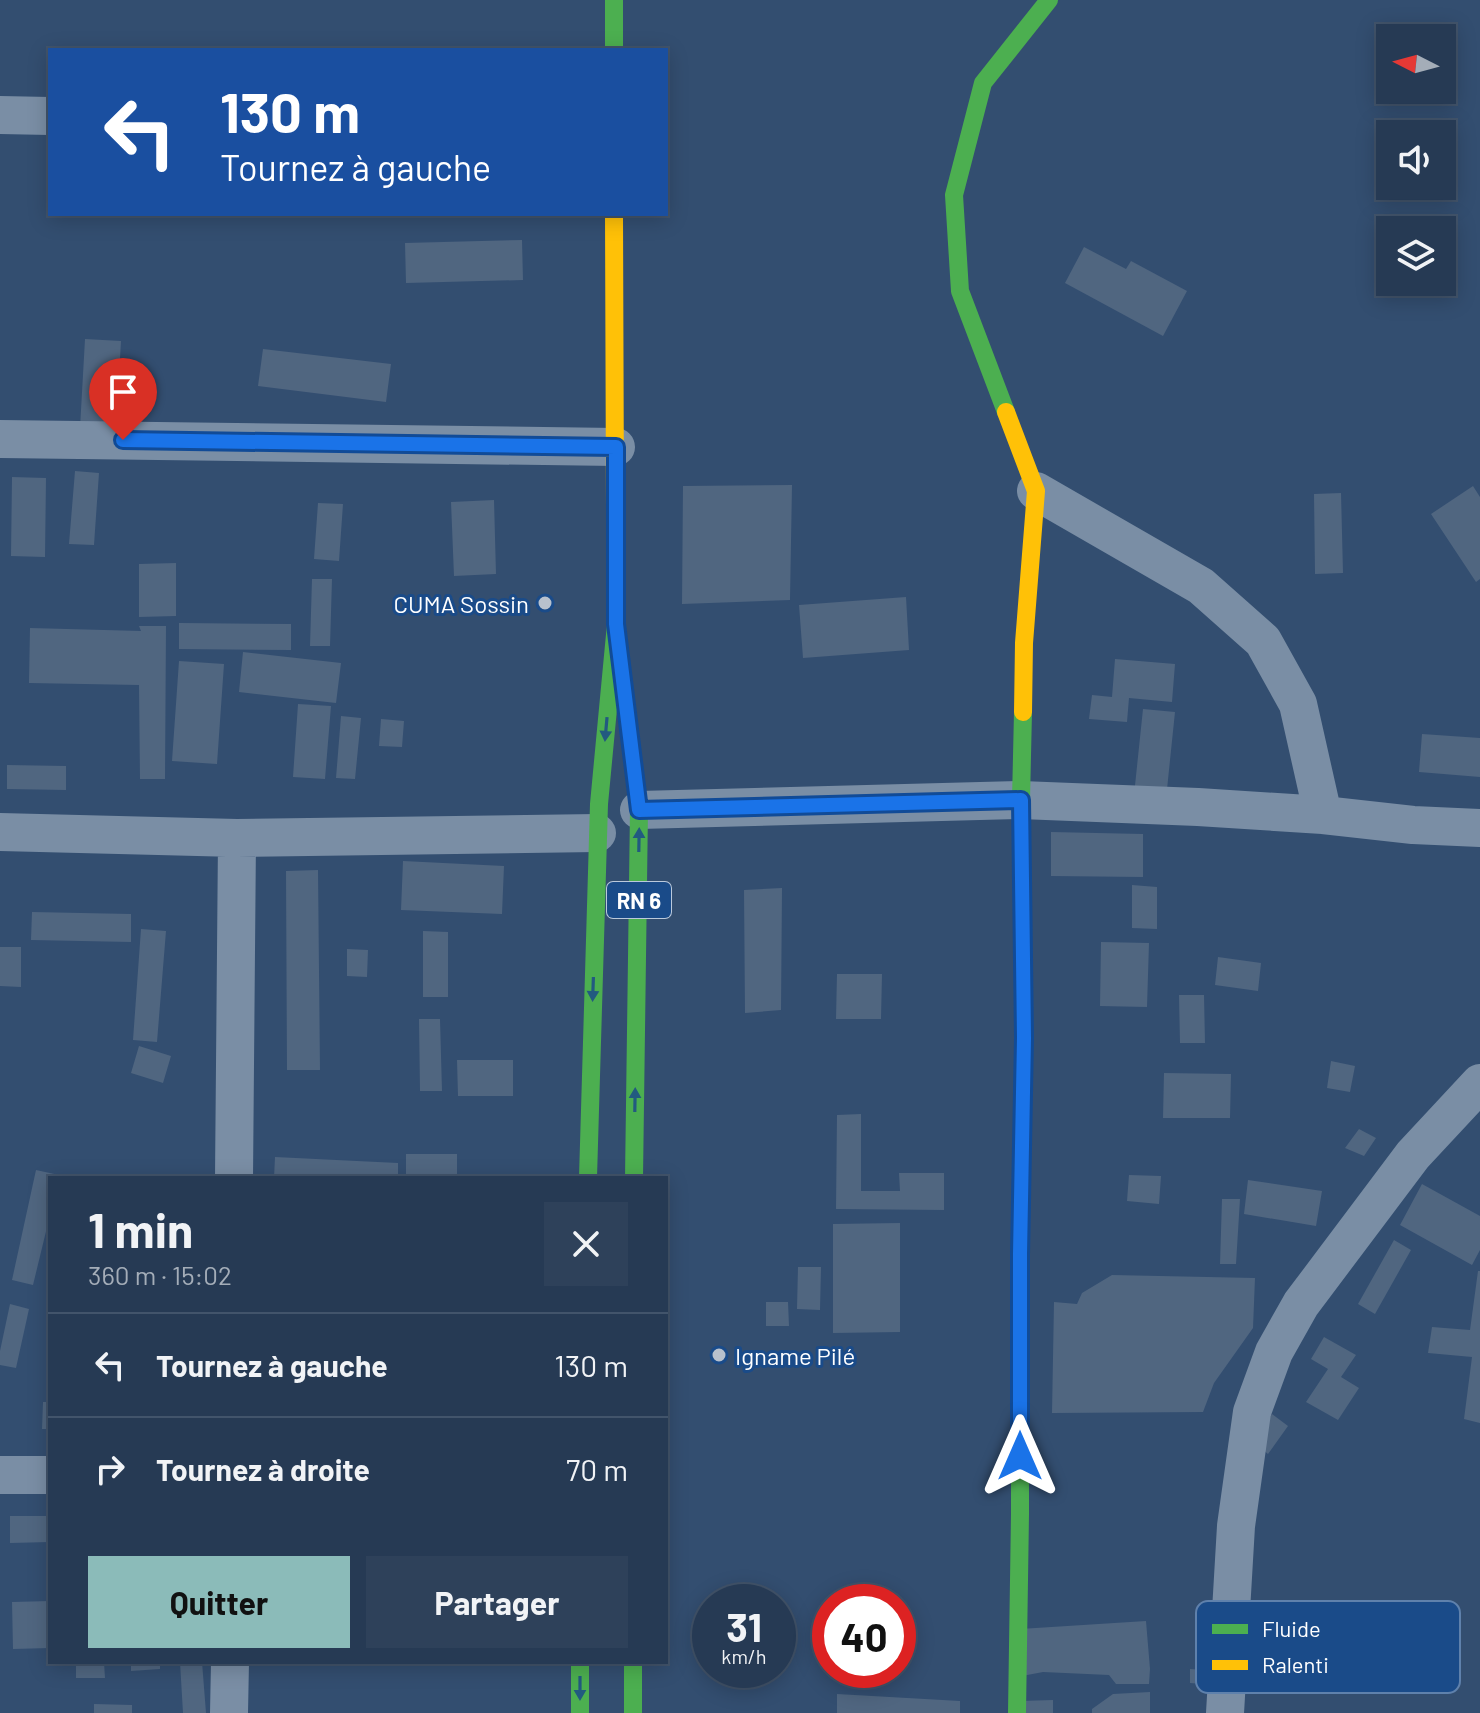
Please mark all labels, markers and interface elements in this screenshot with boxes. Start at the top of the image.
north arrow [1376,24,1456,104]
map controls [1376,24,1456,296]
text: 130 m [220,77,360,144]
icon: left [88,80,192,184]
button: sound [1376,120,1456,200]
text: Tournez à gauche [220,145,491,188]
button: layers [1376,216,1456,296]
pin [89,358,157,440]
icon: arrive [101,370,145,414]
place label: CUMA Sossin [393,589,529,618]
marker: CUMA Sossin [536,594,554,612]
one-way arrow [599,717,612,742]
one-way arrow [633,827,645,852]
road number: RN 6 [607,882,671,918]
one-way arrow [587,977,599,1002]
one-way arrow [629,1087,642,1112]
text: 1 min [88,1200,193,1258]
button: close [544,1202,628,1286]
text: 360 m · 15:02 [88,1259,232,1290]
place label: Igname Pilé [735,1341,855,1370]
icon: left [88,1343,132,1387]
marker: Igname Pilé [710,1346,728,1364]
text: Tournez à gauche [156,1347,388,1383]
text: 130 m [554,1347,628,1383]
position arrow [978,1414,1062,1498]
icon: right [88,1447,132,1491]
text: Tournez à droite [156,1451,370,1487]
text: 70 m [566,1451,628,1487]
button: Quitter [88,1556,350,1648]
button: Partager [366,1556,628,1648]
speed limit sign: 40 [812,1584,916,1688]
legend [1196,1601,1460,1693]
text: 31 [726,1602,762,1650]
text: Fluide [1262,1615,1321,1641]
text: km/h [721,1644,767,1668]
text: Ralenti [1262,1651,1329,1677]
one-way arrow [574,1675,586,1701]

